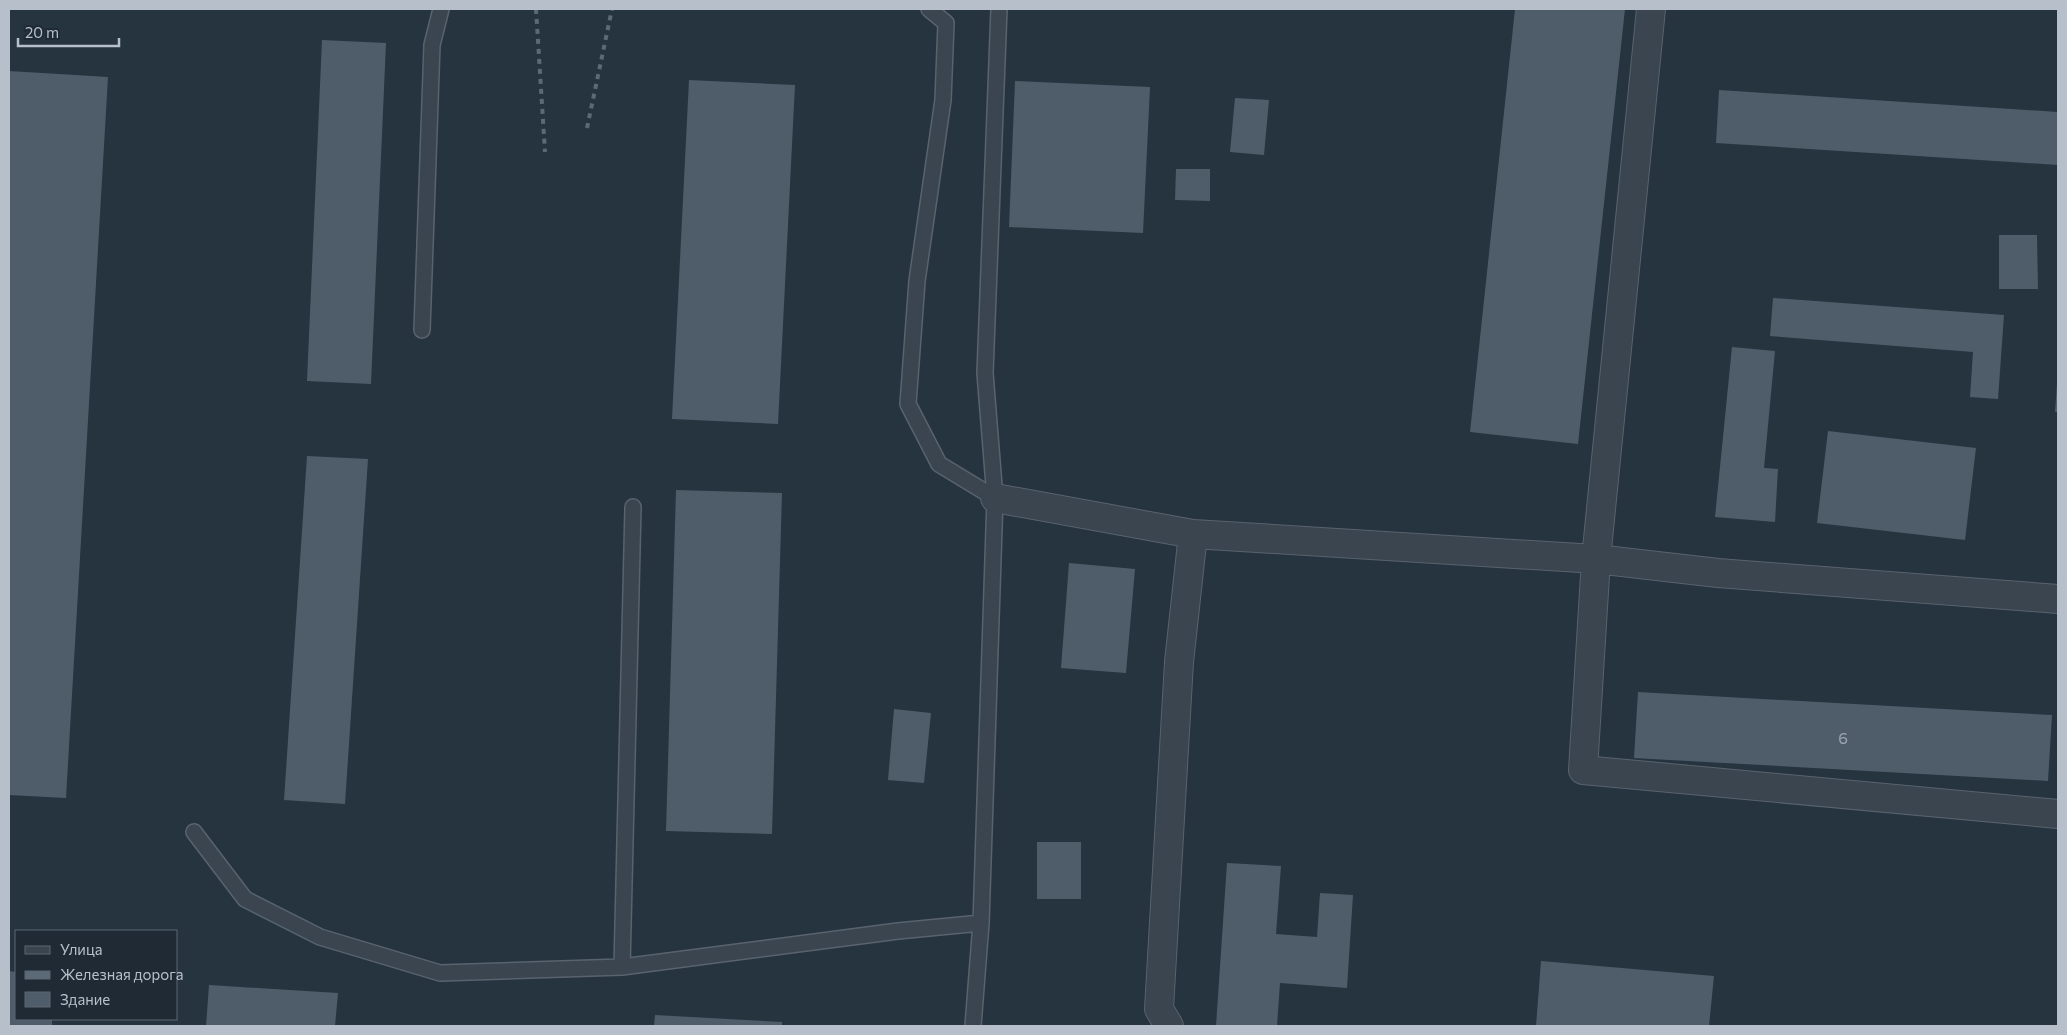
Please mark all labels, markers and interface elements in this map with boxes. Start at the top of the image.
scale bar [18,15,119,47]
text: 20 m [25,23,59,41]
house number: 6 [1838,728,1848,747]
legend [15,930,178,1020]
text: Улица [60,940,102,958]
text: Железная дорога [60,965,184,983]
text: Здание [60,990,110,1008]

